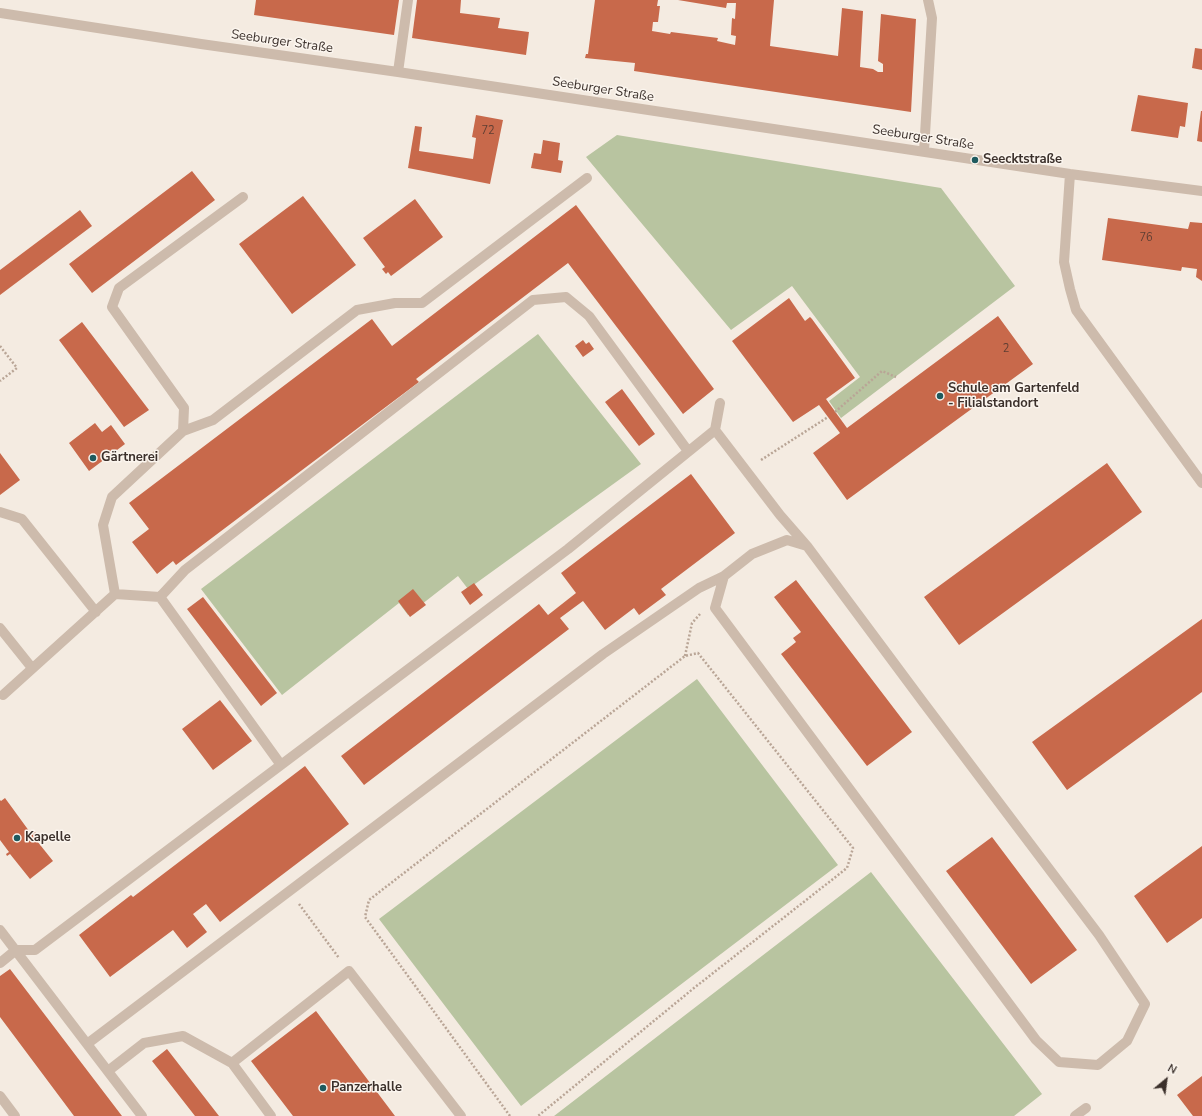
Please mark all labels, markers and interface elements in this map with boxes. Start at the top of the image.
street label: Seeburger Straße [230,27,334,57]
street label: Seeburger Straße [551,74,655,106]
street label: Seeburger Straße [871,122,975,154]
house number: 72 [481,124,495,138]
place label: Seecktstraße [983,152,1062,168]
marker: Seecktstraße [970,155,980,165]
house number: 76 [1139,231,1153,245]
house number: 2 [1003,342,1009,356]
place label: Schule am Gartenfeld - Filialstandort [948,381,1079,412]
marker: Schule am Gartenfeld - Filialstandort [935,391,945,401]
place label: Gärtnerei [101,450,158,466]
marker: Gärtnerei [88,453,98,463]
place label: Kapelle [25,830,71,846]
marker: Kapelle [12,833,22,843]
north arrow [1146,1060,1186,1100]
text: N [1165,1061,1179,1078]
place label: Panzerhalle [331,1080,402,1096]
marker: Panzerhalle [318,1083,328,1093]

